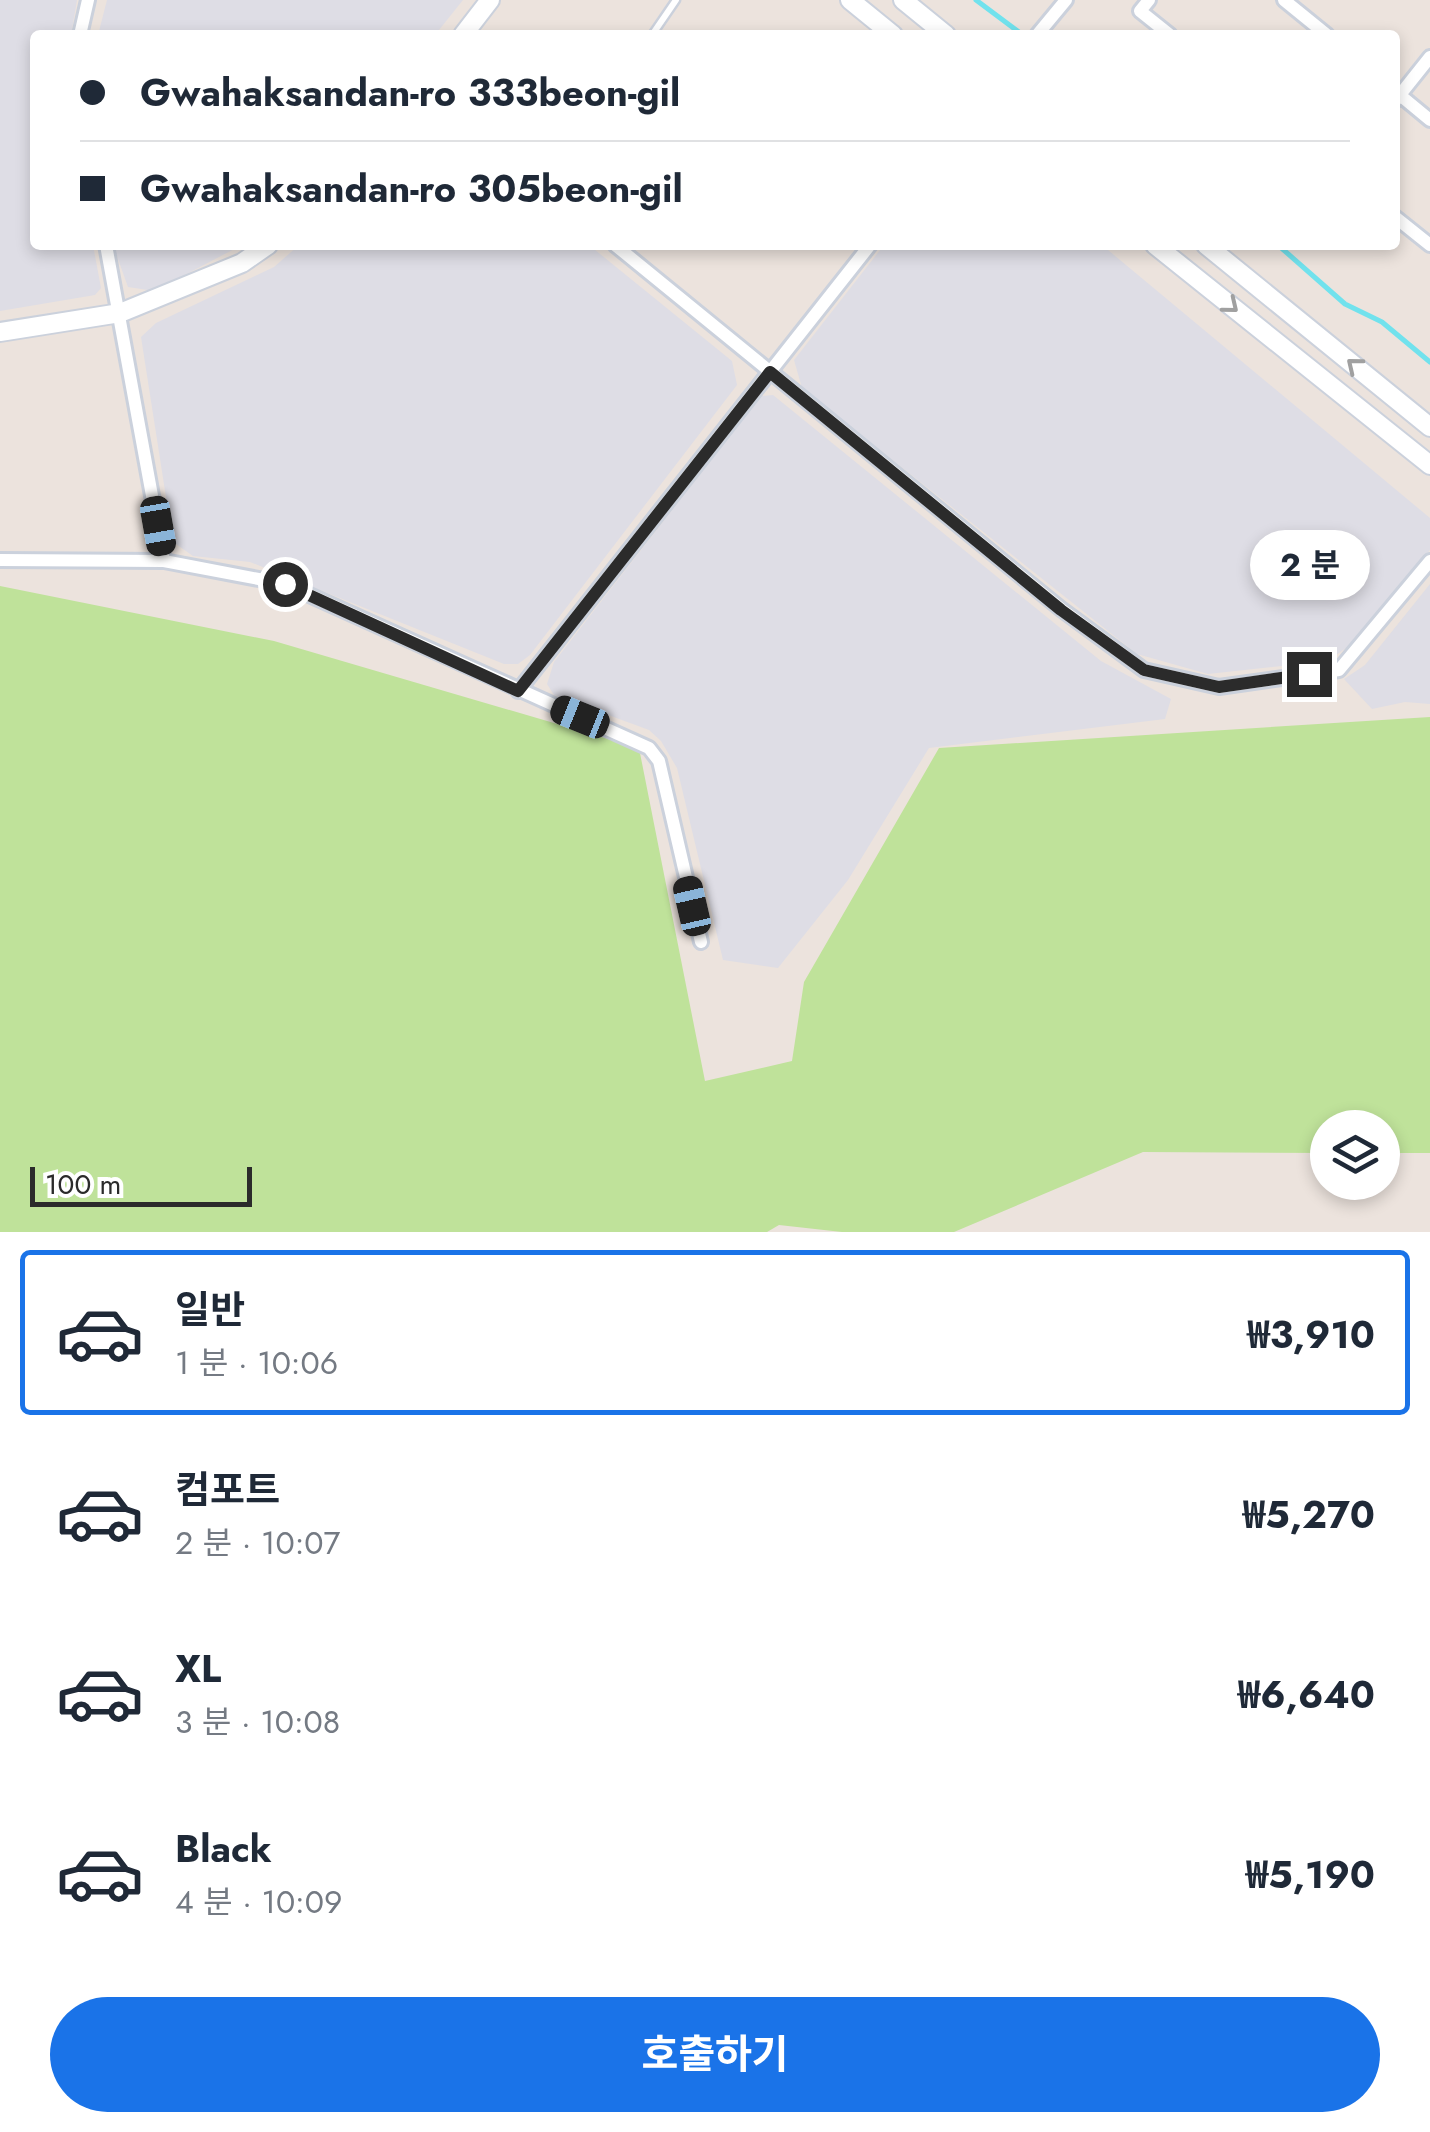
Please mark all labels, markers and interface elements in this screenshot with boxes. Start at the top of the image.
text: Gwahaksandan-ro 333beon-gil [140,65,680,120]
text: Gwahaksandan-ro 305beon-gil [140,161,683,216]
one-way arrow [1219,294,1237,312]
one-way arrow [1348,359,1366,377]
car [138,494,178,558]
callout: 2 분 [1249,529,1369,599]
text: 2 분 [1280,542,1340,588]
route start [263,562,308,607]
route end [1287,652,1332,697]
car [547,692,613,742]
car [671,873,713,939]
map controls [1310,1110,1400,1200]
button: layers [1310,1110,1400,1200]
scale bar [30,1162,252,1206]
text: 100 m [45,1164,121,1205]
text: 일반 [175,1282,245,1337]
icon: car [55,1288,145,1378]
text: ₩3,910 [1247,1307,1375,1362]
text: 1 분 · 10:06 [175,1340,338,1386]
text: 컴포트 [175,1462,280,1517]
icon: car [55,1468,145,1558]
text: ₩5,270 [1243,1487,1375,1542]
text: 2 분 · 10:07 [175,1520,340,1566]
text: XL [175,1641,221,1696]
icon: car [55,1648,145,1738]
text: ₩6,640 [1238,1667,1375,1722]
text: 3 분 · 10:08 [175,1699,340,1745]
text: Black [175,1821,272,1876]
icon: car [55,1828,145,1918]
text: ₩5,190 [1246,1847,1375,1902]
text: 4 분 · 10:09 [175,1879,342,1925]
button: 호출하기 [50,1997,1380,2112]

